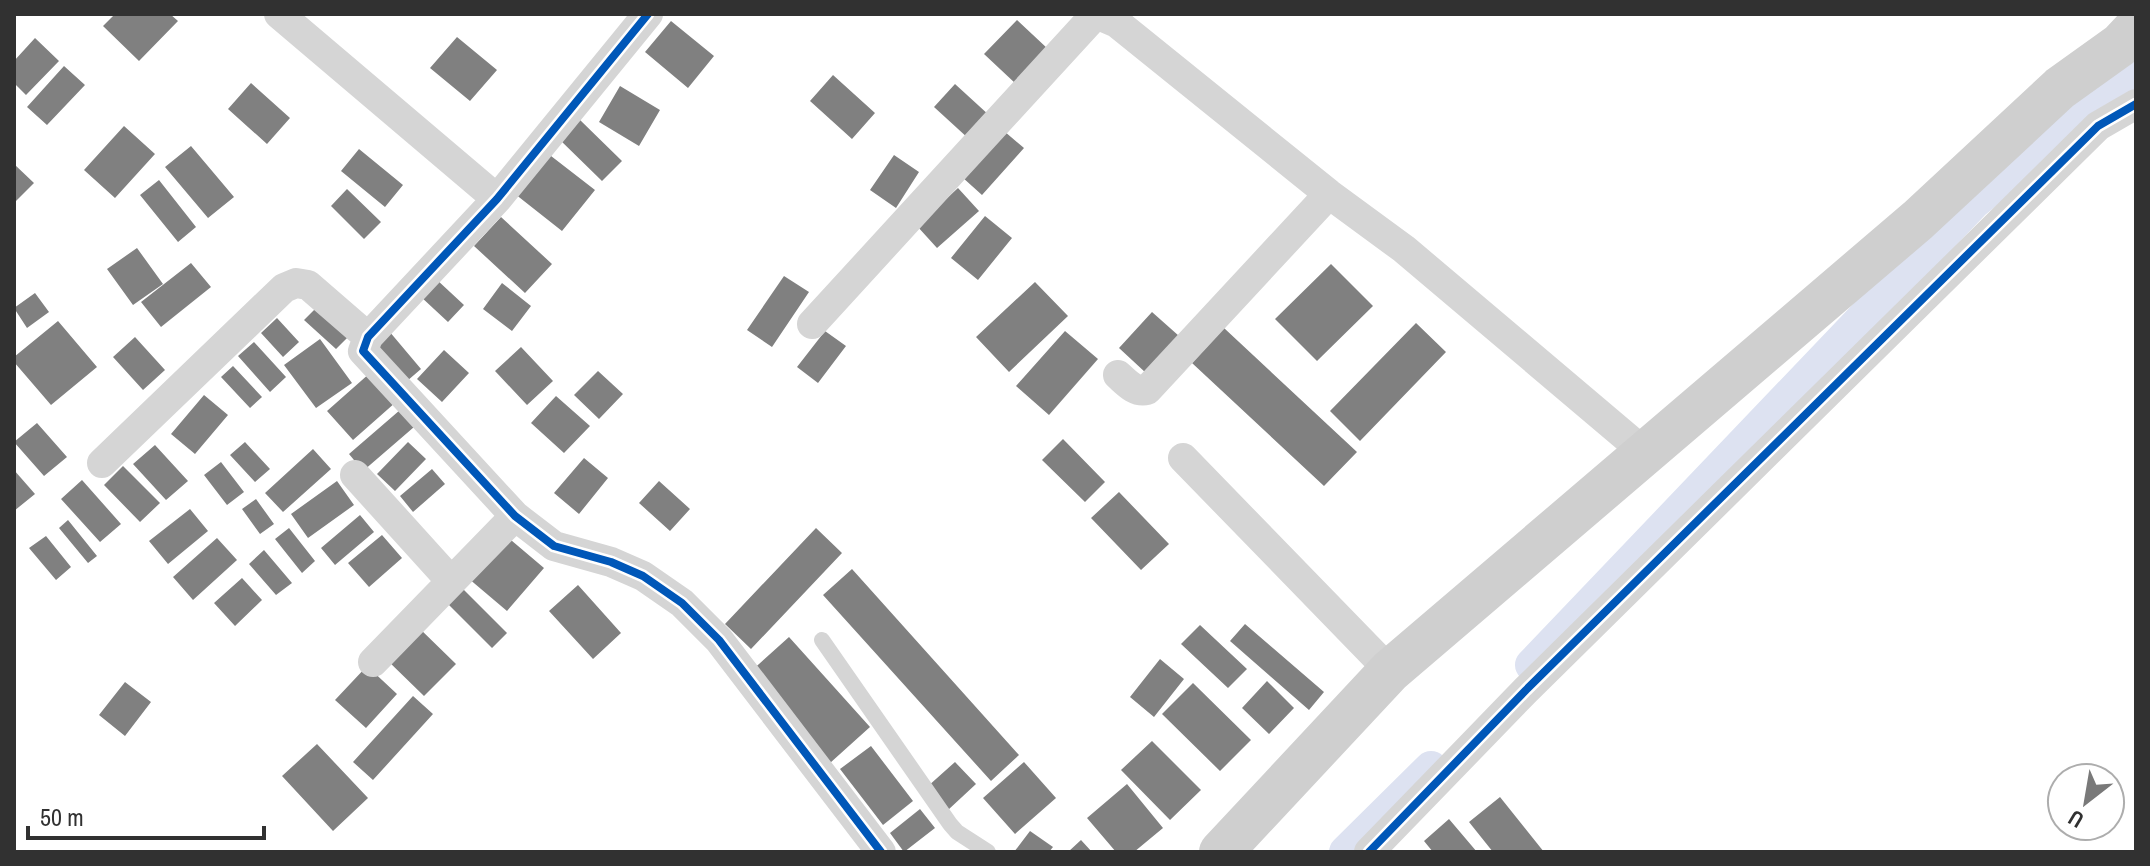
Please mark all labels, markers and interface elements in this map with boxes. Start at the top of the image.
north arrow [2046,762,2126,842]
scale bar [28,790,264,840]
text: 50 m [40,801,84,833]
text: U [2062,803,2089,835]

